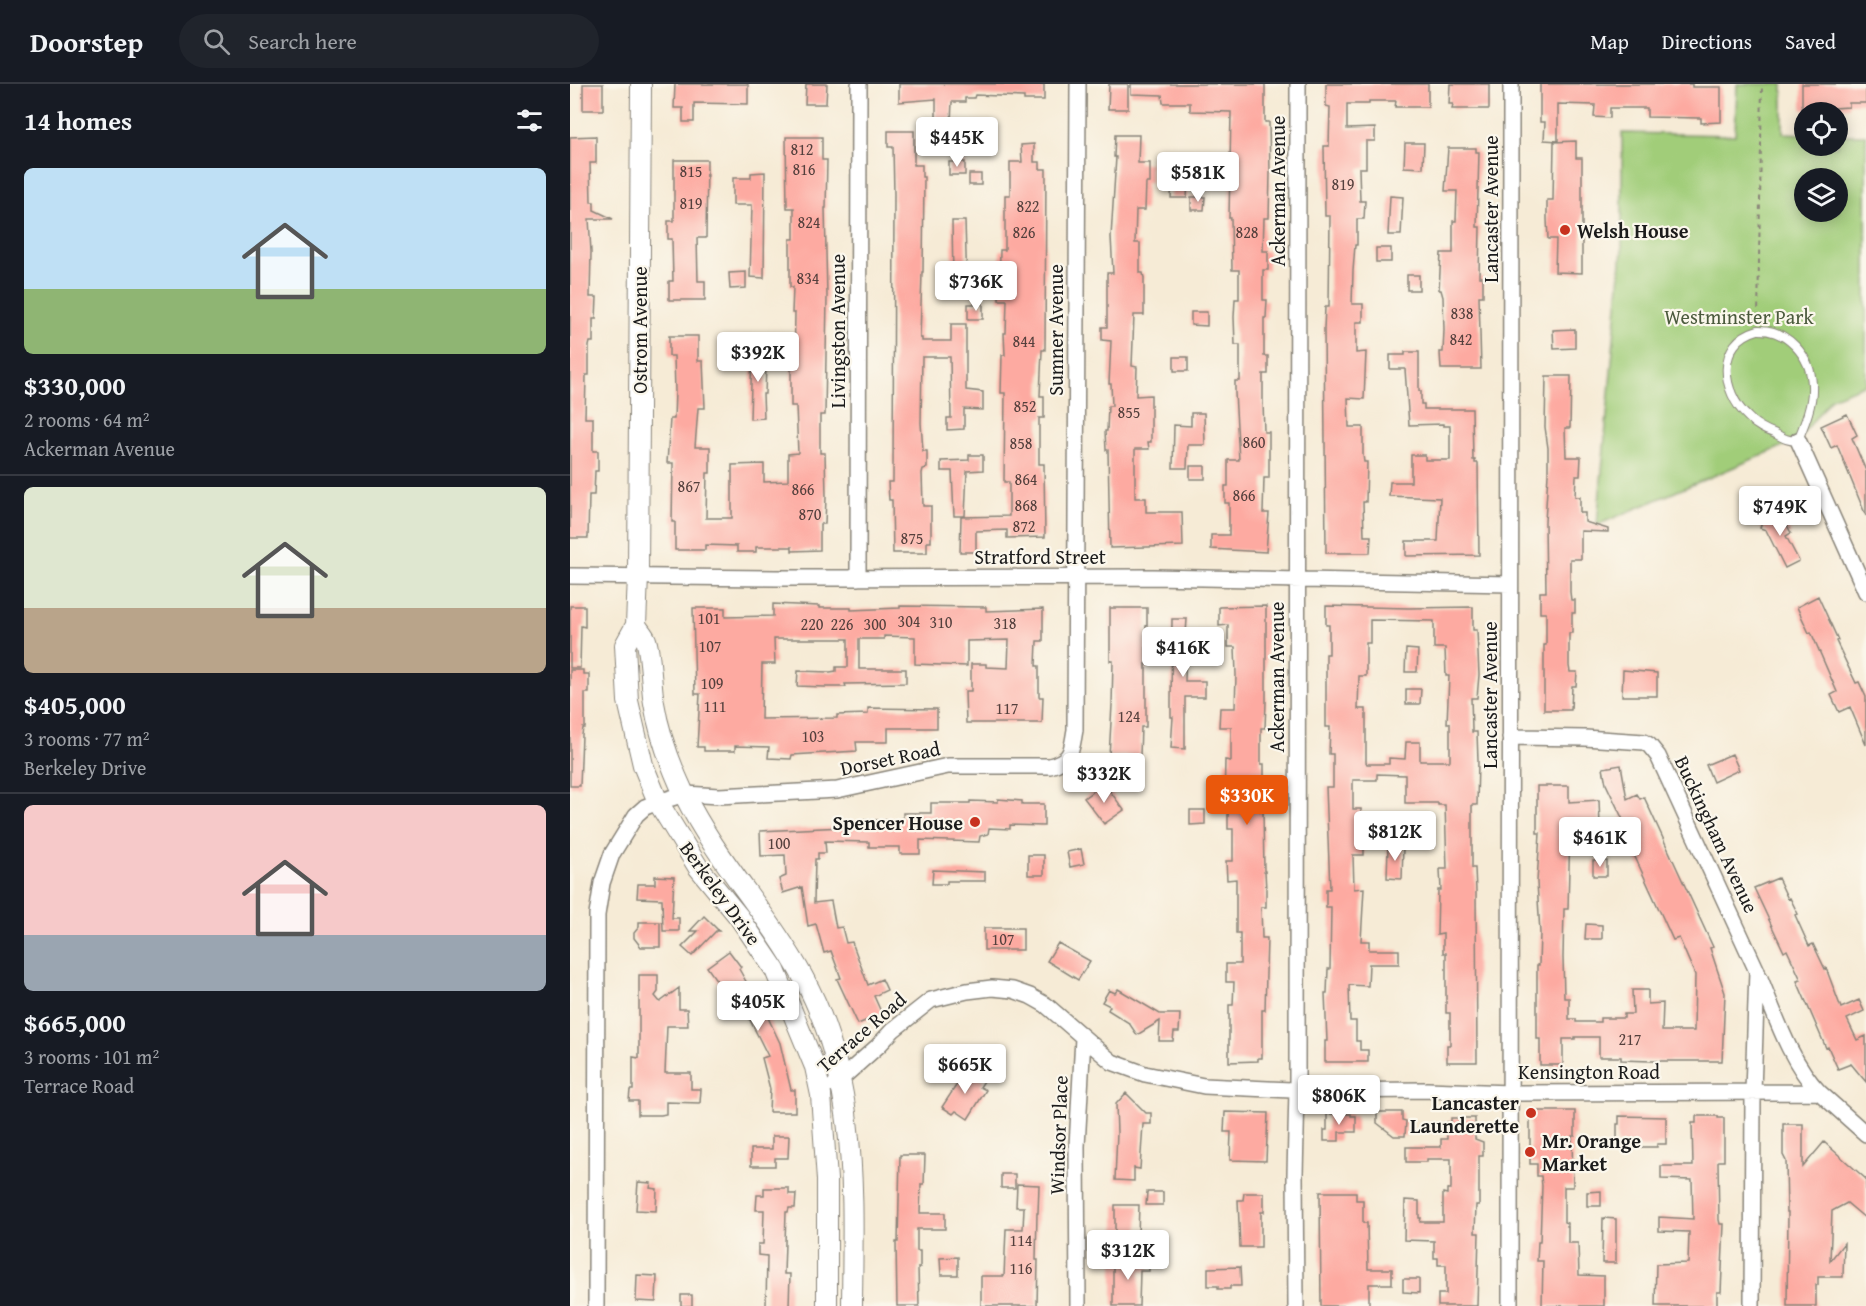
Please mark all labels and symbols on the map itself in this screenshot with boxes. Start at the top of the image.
street label: Ackerman Avenue [1263,116,1292,266]
pin: $445K [915,117,999,168]
street label: Lancaster Avenue [1476,135,1505,283]
house number: 812 [790,137,814,161]
pin: $581K [1156,152,1240,203]
house number: 816 [792,157,816,181]
house number: 815 [679,159,703,183]
house number: 819 [1331,172,1355,196]
house number: 819 [679,191,703,215]
house number: 822 [1016,194,1040,218]
house number: 824 [797,210,821,234]
place label: Welsh House [1577,216,1689,245]
house number: 826 [1012,220,1036,244]
house number: 828 [1235,220,1259,244]
marker: Welsh House [1558,223,1572,237]
street label: Livingston Avenue [823,254,852,408]
pin: $736K [934,261,1018,312]
street label: Sumner Avenue [1041,264,1070,396]
street label: Ostrom Avenue [625,266,654,394]
house number: 834 [796,266,820,290]
house number: 838 [1450,301,1474,325]
park label: Westminster Park [1664,302,1815,331]
house number: 842 [1449,327,1473,351]
house number: 844 [1012,329,1036,353]
pin: $392K [716,332,800,383]
house number: 852 [1013,394,1037,418]
house number: 855 [1117,400,1141,424]
house number: 860 [1242,430,1266,454]
house number: 858 [1009,431,1033,455]
house number: 864 [1014,467,1038,491]
house number: 867 [677,474,701,498]
house number: 866 [791,477,815,501]
house number: 866 [1232,483,1256,507]
pin: $749K [1738,486,1822,537]
house number: 868 [1014,493,1038,517]
house number: 870 [798,502,822,526]
house number: 872 [1012,514,1036,538]
house number: 875 [900,526,924,550]
street label: Stratford Street [974,542,1106,571]
street label: Ackerman Avenue [1262,602,1291,752]
house number: 101 [697,606,721,630]
house number: 304 [897,609,921,633]
house number: 310 [929,610,953,634]
house number: 318 [993,611,1017,635]
house number: 220 [800,612,824,636]
house number: 226 [830,612,854,636]
house number: 300 [863,612,887,636]
street label: Lancaster Avenue [1475,621,1504,769]
pin: $416K [1141,627,1225,678]
house number: 107 [698,634,722,658]
house number: 109 [700,671,724,695]
house number: 111 [703,694,727,718]
house number: 117 [995,696,1019,720]
house number: 124 [1117,704,1141,728]
house number: 103 [801,724,825,748]
street label: Dorset Road [837,733,943,783]
street label: Buckingham Avenue [1668,751,1766,917]
pin: $332K [1062,753,1146,804]
pin: $330K [1205,775,1289,826]
place label: Spencer House [832,808,963,837]
pin: $812K [1353,811,1437,862]
marker: Spencer House [968,815,982,829]
pin: $461K [1558,817,1642,868]
house number: 100 [767,831,791,855]
street label: Berkeley Drive [673,835,769,951]
house number: 107 [991,927,1015,951]
pin: $405K [716,981,800,1032]
street label: Terrace Road [810,985,912,1079]
house number: 217 [1618,1027,1642,1051]
pin: $665K [923,1044,1007,1095]
street label: Kensington Road [1518,1057,1660,1086]
street label: Windsor Place [1041,1075,1075,1195]
pin: $806K [1297,1075,1381,1126]
place label: Lancaster Launderette [1410,1088,1519,1140]
marker: Lancaster Launderette [1524,1106,1538,1120]
place label: Mr. Orange Market [1542,1126,1641,1178]
marker: Mr. Orange Market [1523,1145,1537,1159]
house number: 114 [1009,1228,1033,1252]
pin: $312K [1086,1230,1170,1281]
house number: 116 [1009,1256,1033,1280]

